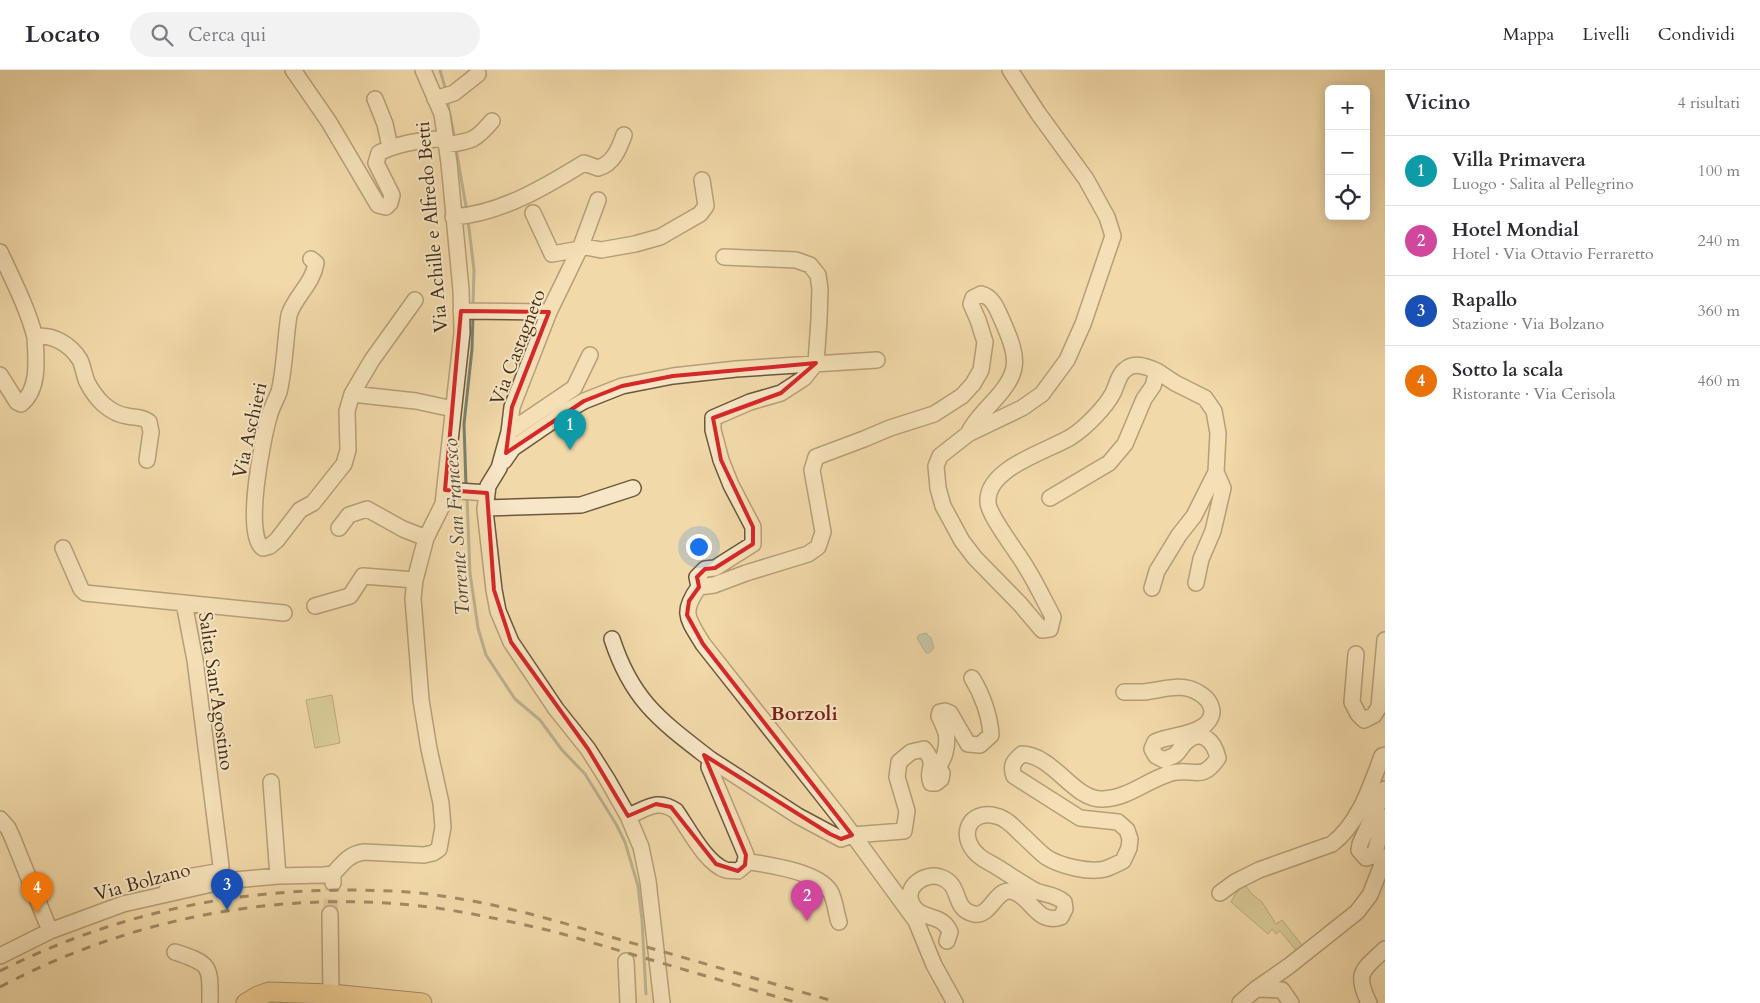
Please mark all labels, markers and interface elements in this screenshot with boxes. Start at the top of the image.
search box [130,12,480,57]
text: Locato [25,18,100,51]
icon: search [148,21,176,49]
text: Cerca qui [188,22,266,48]
text: Mappa [1503,22,1554,47]
text: Livelli [1582,22,1630,47]
text: Condividi [1658,22,1735,47]
map controls [1325,85,1370,220]
button: + [1325,85,1370,130]
text: Vicino [1405,88,1470,117]
text: 4 risultati [1677,92,1740,114]
street label: Via Achille e Alfredo Betti [410,120,454,334]
button: − [1325,130,1370,175]
text: Villa Primavera [1452,147,1586,173]
text: 1 [1417,160,1425,182]
text: 100 m [1698,160,1740,182]
text: Luogo · Salita al Pellegrino [1452,173,1634,195]
button: locate [1325,175,1370,220]
text: Hotel Mondial [1452,217,1579,243]
text: 2 [1417,230,1425,252]
text: 240 m [1698,230,1740,252]
text: Hotel · Via Ottavio Ferraretto [1452,243,1654,265]
street label: Via Castagneto [484,286,552,409]
text: Rapallo [1452,287,1517,313]
text: 3 [1417,300,1425,322]
text: 360 m [1698,300,1740,322]
text: Stazione · Via Bolzano [1452,313,1604,335]
text: Sotto la scala [1452,357,1564,383]
text: 4 [1417,370,1425,392]
text: 460 m [1698,370,1740,392]
street label: Via Aschieri [226,380,274,481]
text: Ristorante · Via Cerisola [1452,383,1616,405]
pin: 1 [554,409,586,450]
water label: Torrente San Francesco [437,437,476,617]
your location [686,534,712,560]
street label: Salita Sant'Agostino [192,610,240,772]
district label: Borzoli [770,700,838,727]
street label: Via Bolzano [91,857,193,907]
pin: 3 [211,869,243,910]
pin: 4 [21,872,53,913]
pin: 2 [791,880,823,921]

